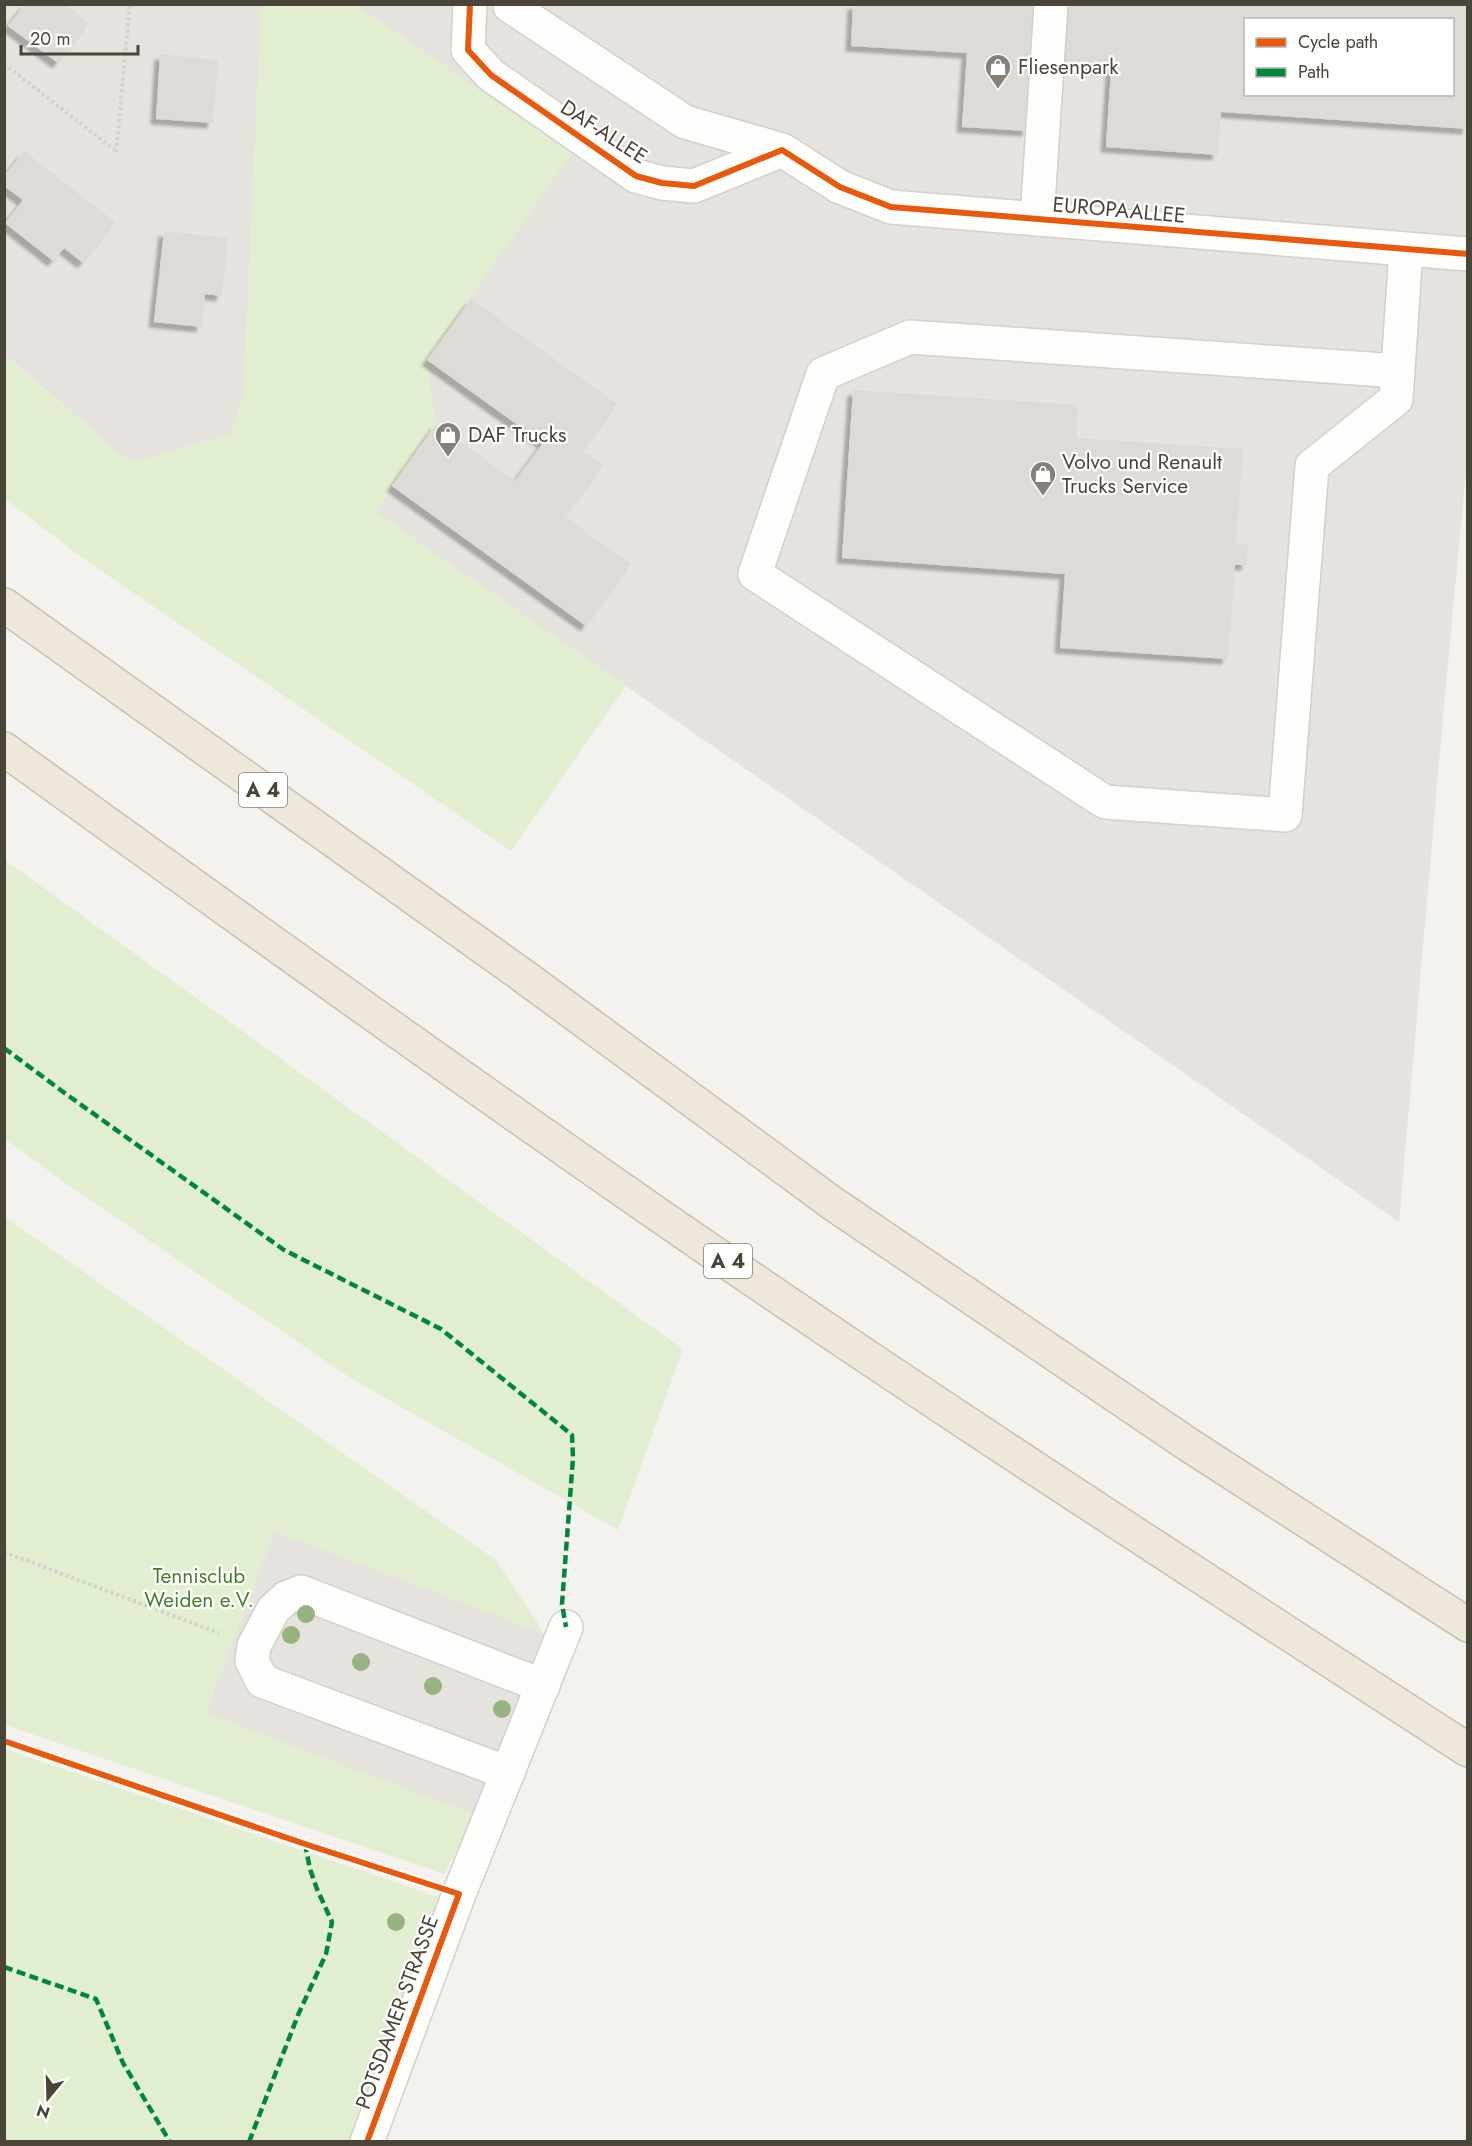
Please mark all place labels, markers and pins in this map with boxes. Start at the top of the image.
shop icon: Fliesenpark [983,52,1013,90]
place label: Fliesenpark [1018,52,1119,82]
shop icon: DAF Trucks [433,420,463,458]
place label: DAF Trucks [468,420,566,450]
place label: Volvo und Renault Trucks Service [1062,447,1222,501]
shop icon: Volvo und Renault Trucks Service [1028,459,1058,497]

